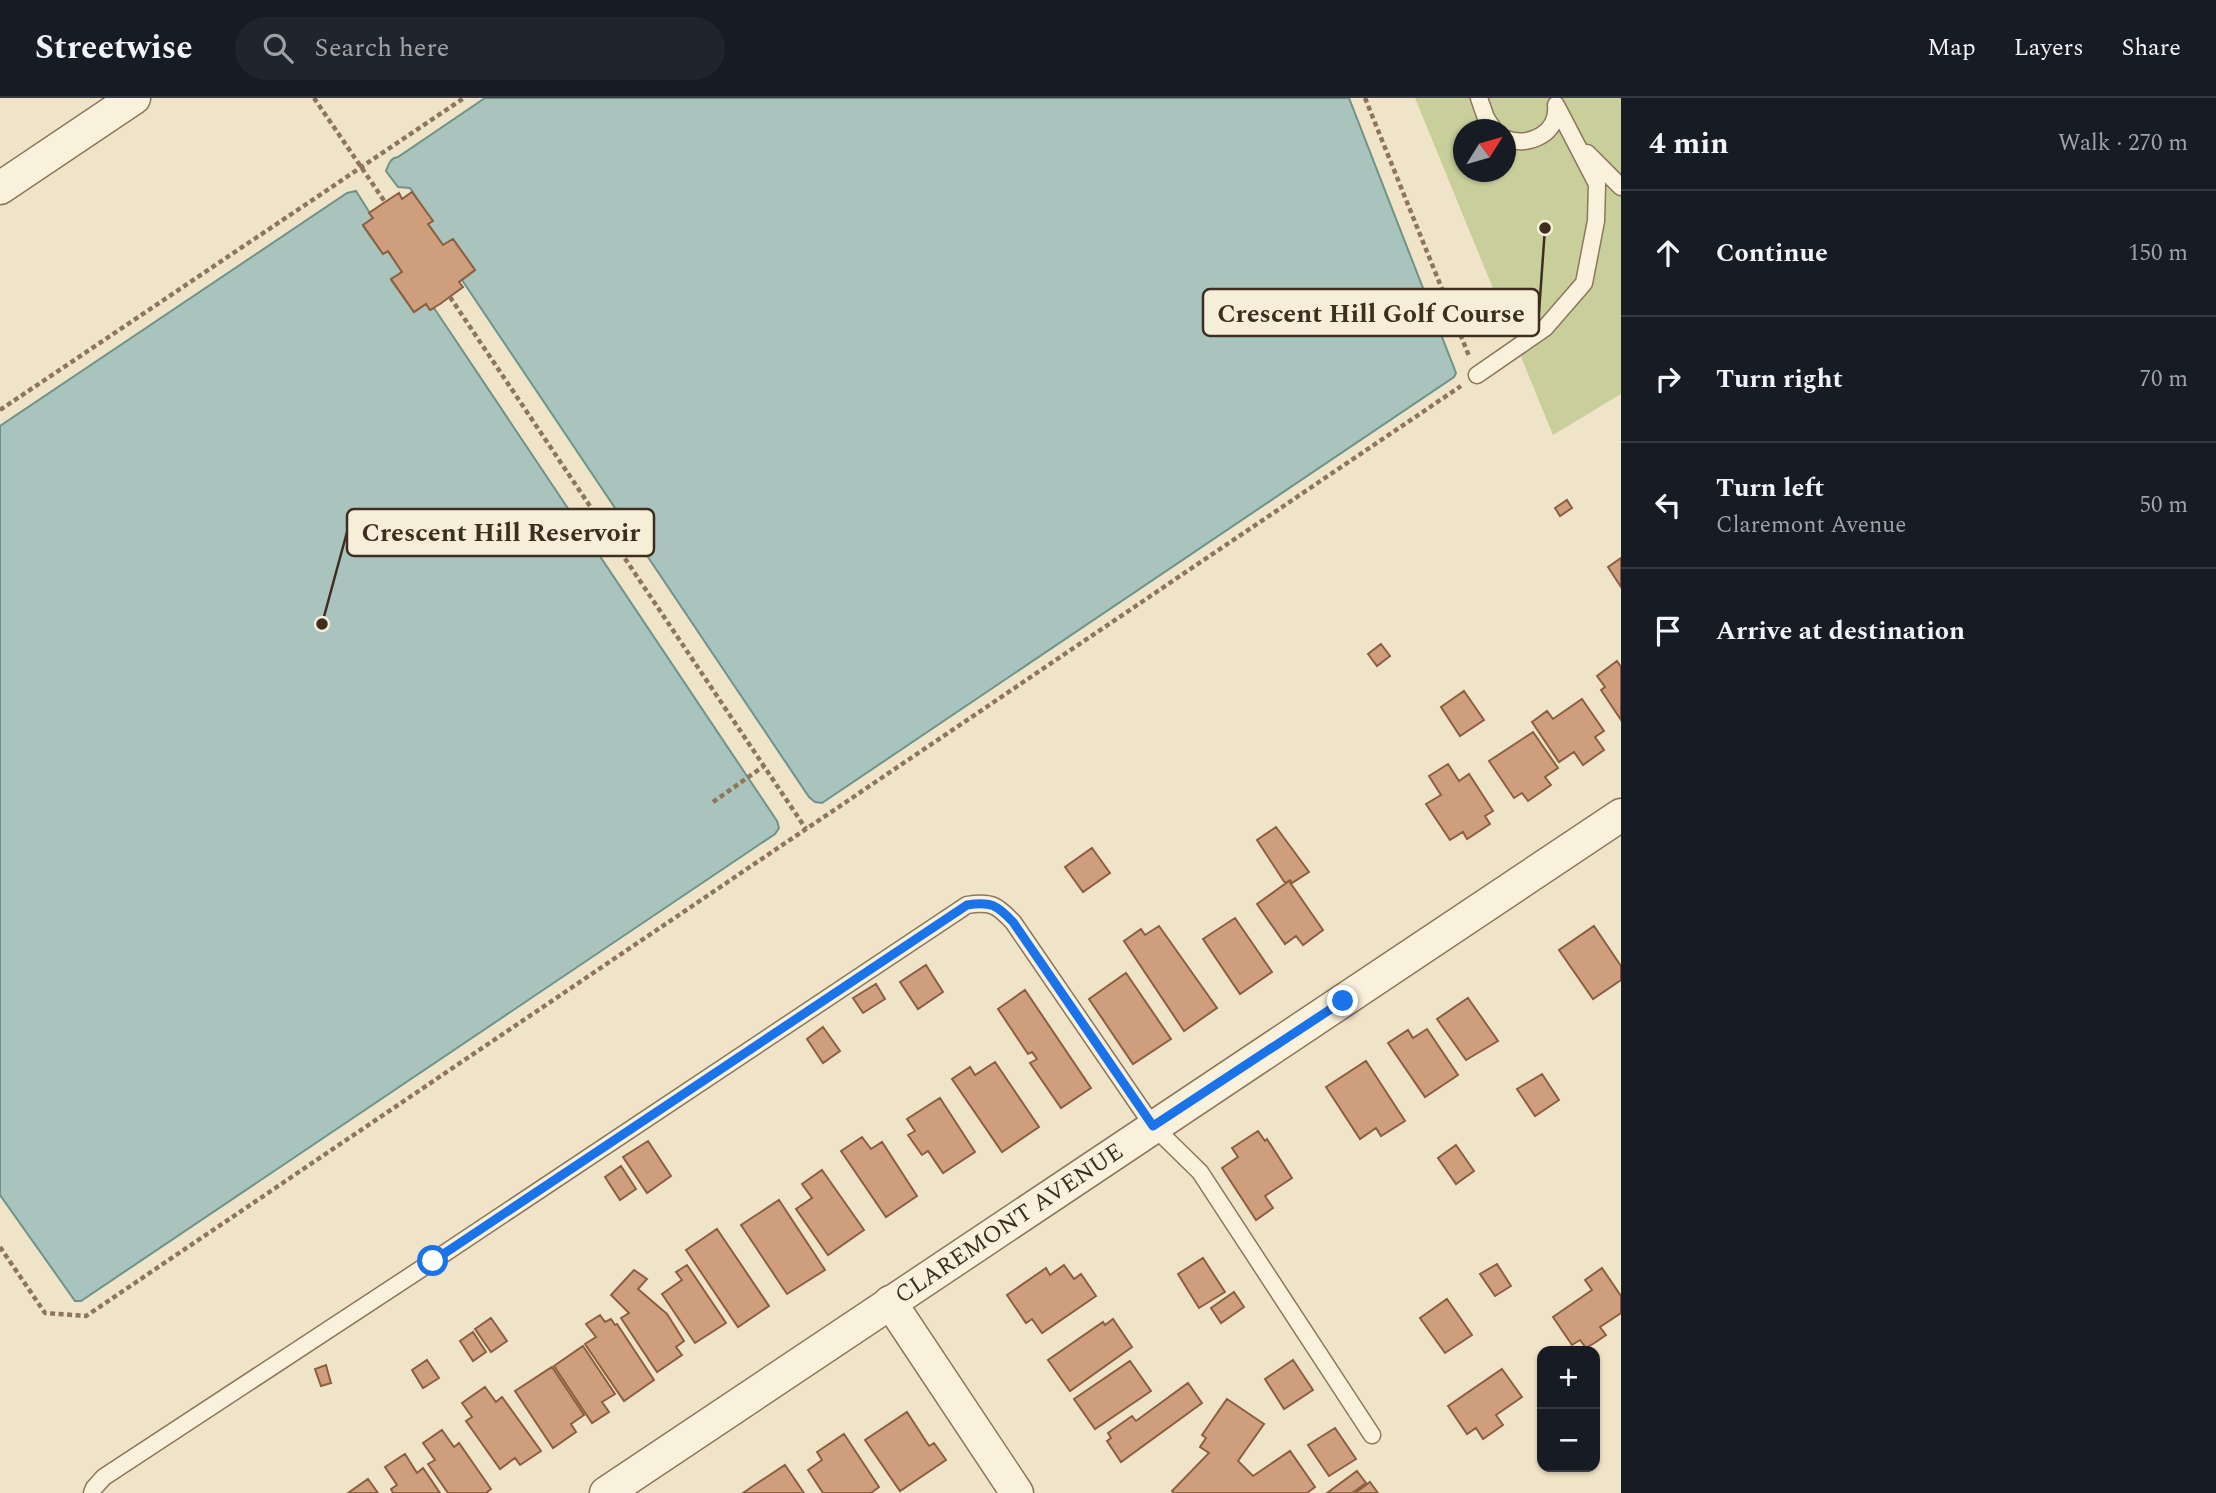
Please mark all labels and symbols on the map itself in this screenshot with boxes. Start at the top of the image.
north arrow [1453,119,1516,182]
callout: Crescent Hill Golf Course [1203,289,1539,336]
text: Crescent Hill Golf Course [1217,294,1525,334]
callout: Crescent Hill Reservoir [347,509,654,556]
text: Crescent Hill Reservoir [362,513,641,553]
route end [1327,985,1358,1016]
street label: CLAREMONT AVENUE [888,1134,1131,1313]
route start [417,1245,448,1276]

